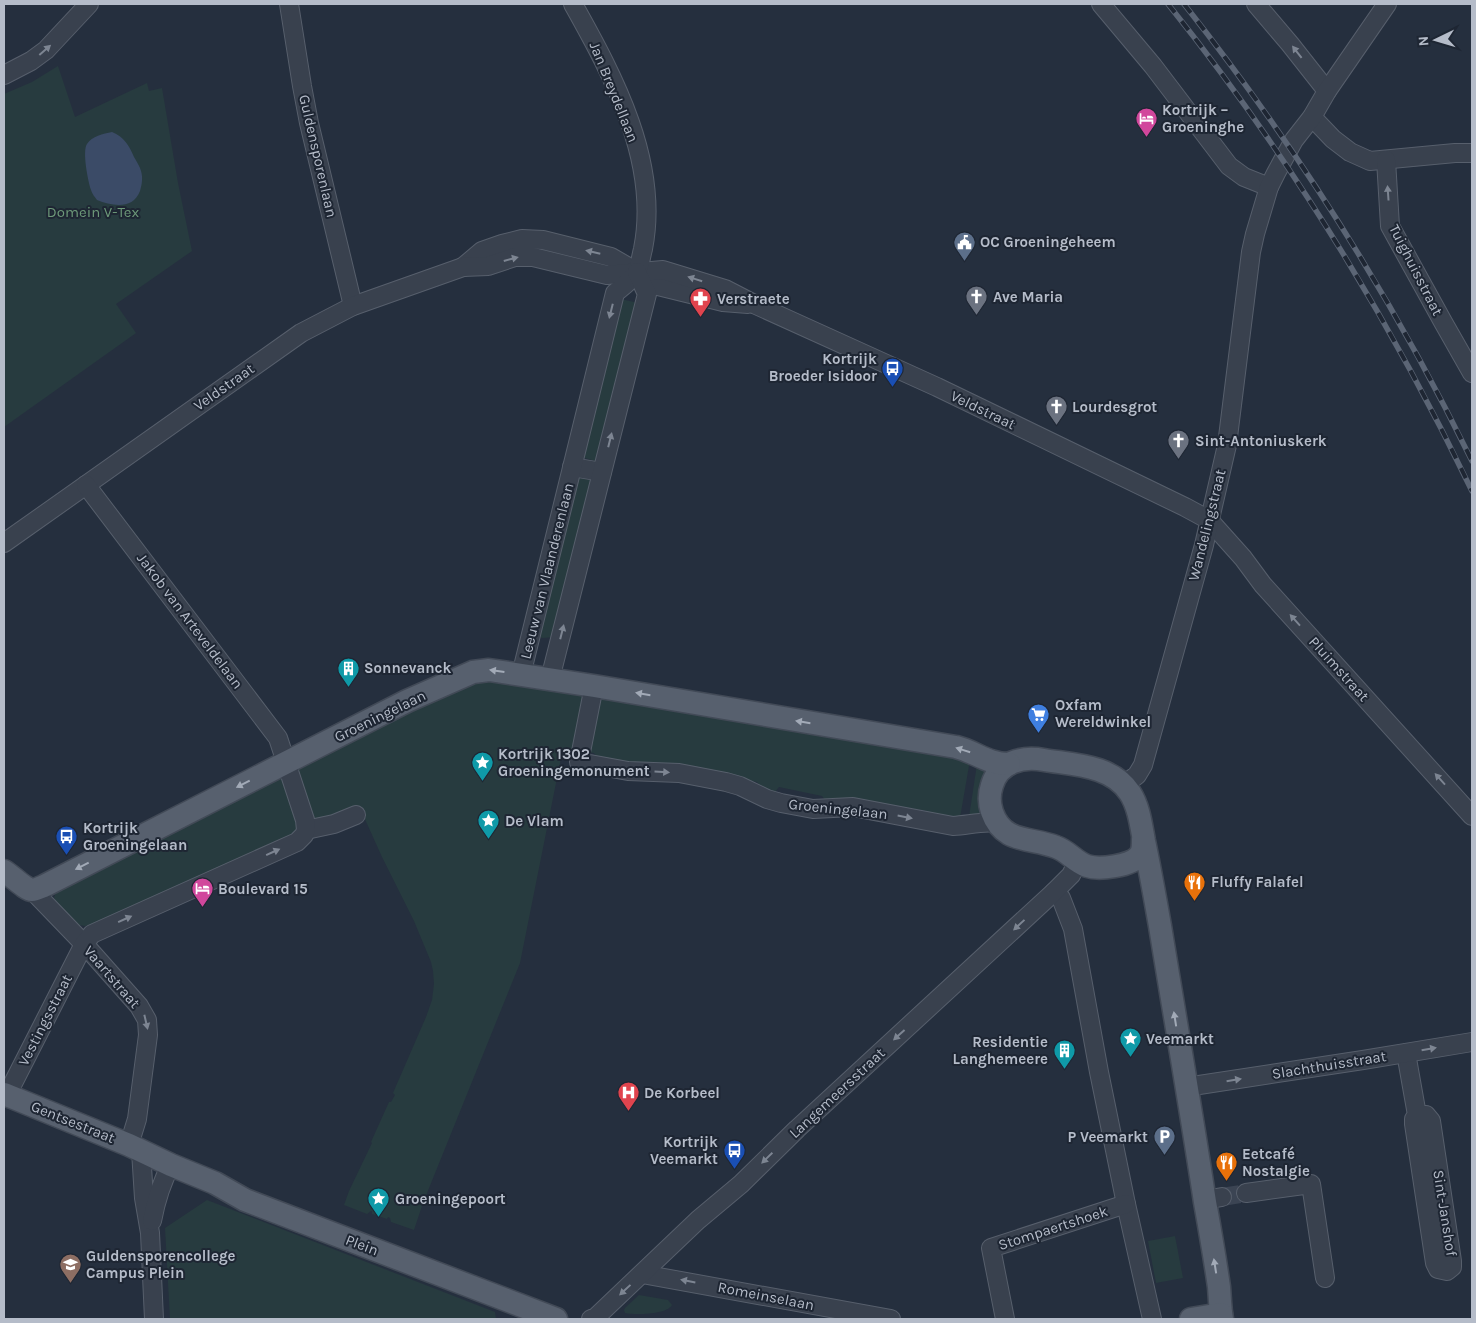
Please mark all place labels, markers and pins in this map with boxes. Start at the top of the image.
place label: Kortrijk – Groeninghe [1162,101,1244,136]
hotel icon: Kortrijk – Groeninghe [1134,107,1158,138]
public building icon: OC Groeningeheem [952,230,976,261]
place label: OC Groeningeheem [980,233,1116,251]
church icon: Ave Maria [965,285,989,316]
pharmacy icon: Verstraete [689,287,713,318]
place label: Ave Maria [993,288,1063,306]
place label: Verstraete [717,290,790,308]
place label: Kortrijk Broeder Isidoor [769,350,877,385]
bus stop icon: Kortrijk Broeder Isidoor [881,356,905,387]
church icon: Lourdesgrot [1044,395,1068,426]
place label: Lourdesgrot [1072,398,1157,416]
church icon: Sint-Antoniuskerk [1167,429,1191,460]
place label: Sint-Antoniuskerk [1195,432,1327,450]
building icon: Sonnevanck [336,656,360,687]
place label: Sonnevanck [364,659,452,677]
place label: Oxfam Wereldwinkel [1055,696,1151,731]
supermarket icon: Oxfam Wereldwinkel [1027,702,1051,733]
place label: Kortrijk 1302 Groeningemonument [498,745,650,780]
place icon: Kortrijk 1302 Groeningemonument [470,751,494,782]
place icon: De Vlam [477,809,501,840]
place label: De Vlam [505,812,564,830]
place label: Kortrijk Groeningelaan [83,819,187,854]
bus stop icon: Kortrijk Groeningelaan [55,825,79,856]
restaurant icon: Fluffy Falafel [1183,870,1207,901]
place label: Fluffy Falafel [1211,873,1304,891]
hotel icon: Boulevard 15 [190,877,214,908]
place label: Boulevard 15 [218,880,308,898]
place icon: Veemarkt [1118,1027,1142,1058]
place label: Veemarkt [1146,1030,1214,1048]
place label: Residentie Langhemeere [952,1033,1048,1068]
building icon: Residentie Langhemeere [1052,1039,1076,1070]
hospital icon: De Korbeel [616,1081,640,1112]
place label: De Korbeel [644,1084,720,1102]
parking icon: P Veemarkt [1152,1125,1176,1156]
place label: P Veemarkt [1067,1128,1148,1146]
place label: Kortrijk Veemarkt [650,1133,718,1168]
bus stop icon: Kortrijk Veemarkt [722,1139,746,1170]
place label: Eetcafé Nostalgie [1242,1145,1310,1180]
restaurant icon: Eetcafé Nostalgie [1214,1151,1238,1182]
place icon: Groeningepoort [367,1187,391,1218]
place label: Groeningepoort [395,1190,506,1208]
place label: Guldensporencollege Campus Plein [86,1247,236,1282]
school or university icon: Guldensporencollege Campus Plein [58,1253,82,1284]

